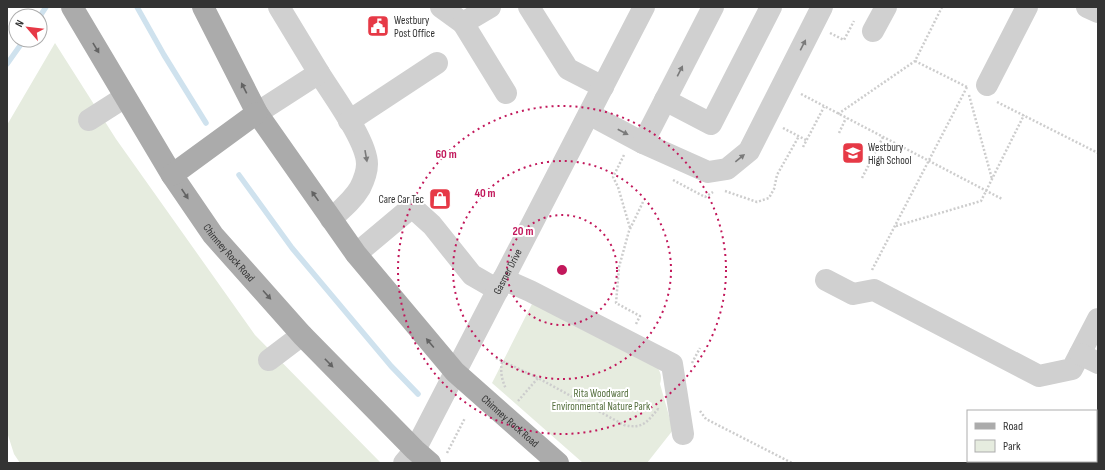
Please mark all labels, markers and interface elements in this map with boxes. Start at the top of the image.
north arrow [8,8,48,48]
public building icon: Westbury Post Office [365,13,391,39]
place label: Westbury Post Office [394,14,435,40]
text: N [12,18,27,29]
one-way arrow [800,39,806,51]
one-way arrow [92,42,99,54]
one-way arrow [677,65,684,77]
one-way arrow [241,82,247,94]
one-way arrow [618,129,629,136]
school or university icon: Westbury High School [840,140,866,166]
place label: Westbury High School [868,141,911,167]
text: 60 m [435,147,457,162]
one-way arrow [363,150,369,162]
one-way arrow [735,154,746,162]
shop icon: Care Car Tec [427,186,453,212]
text: 40 m [474,186,496,201]
one-way arrow [182,189,189,200]
one-way arrow [311,191,319,202]
place label: Care Car Tec [379,193,424,206]
street label: Chimney Rock Road [200,221,258,285]
text: 20 m [513,224,533,239]
street label: Gasmer Drive [491,247,525,297]
centre of rings [555,263,569,277]
one-way arrow [262,291,271,300]
one-way arrow [425,337,434,348]
one-way arrow [324,358,334,368]
park label: Rita Woodward Environmental Nature Park [552,387,651,413]
street label: Chimney Rock Road [478,392,542,450]
legend [967,410,1097,462]
text: Road [1003,419,1023,434]
text: Park [1003,439,1021,454]

